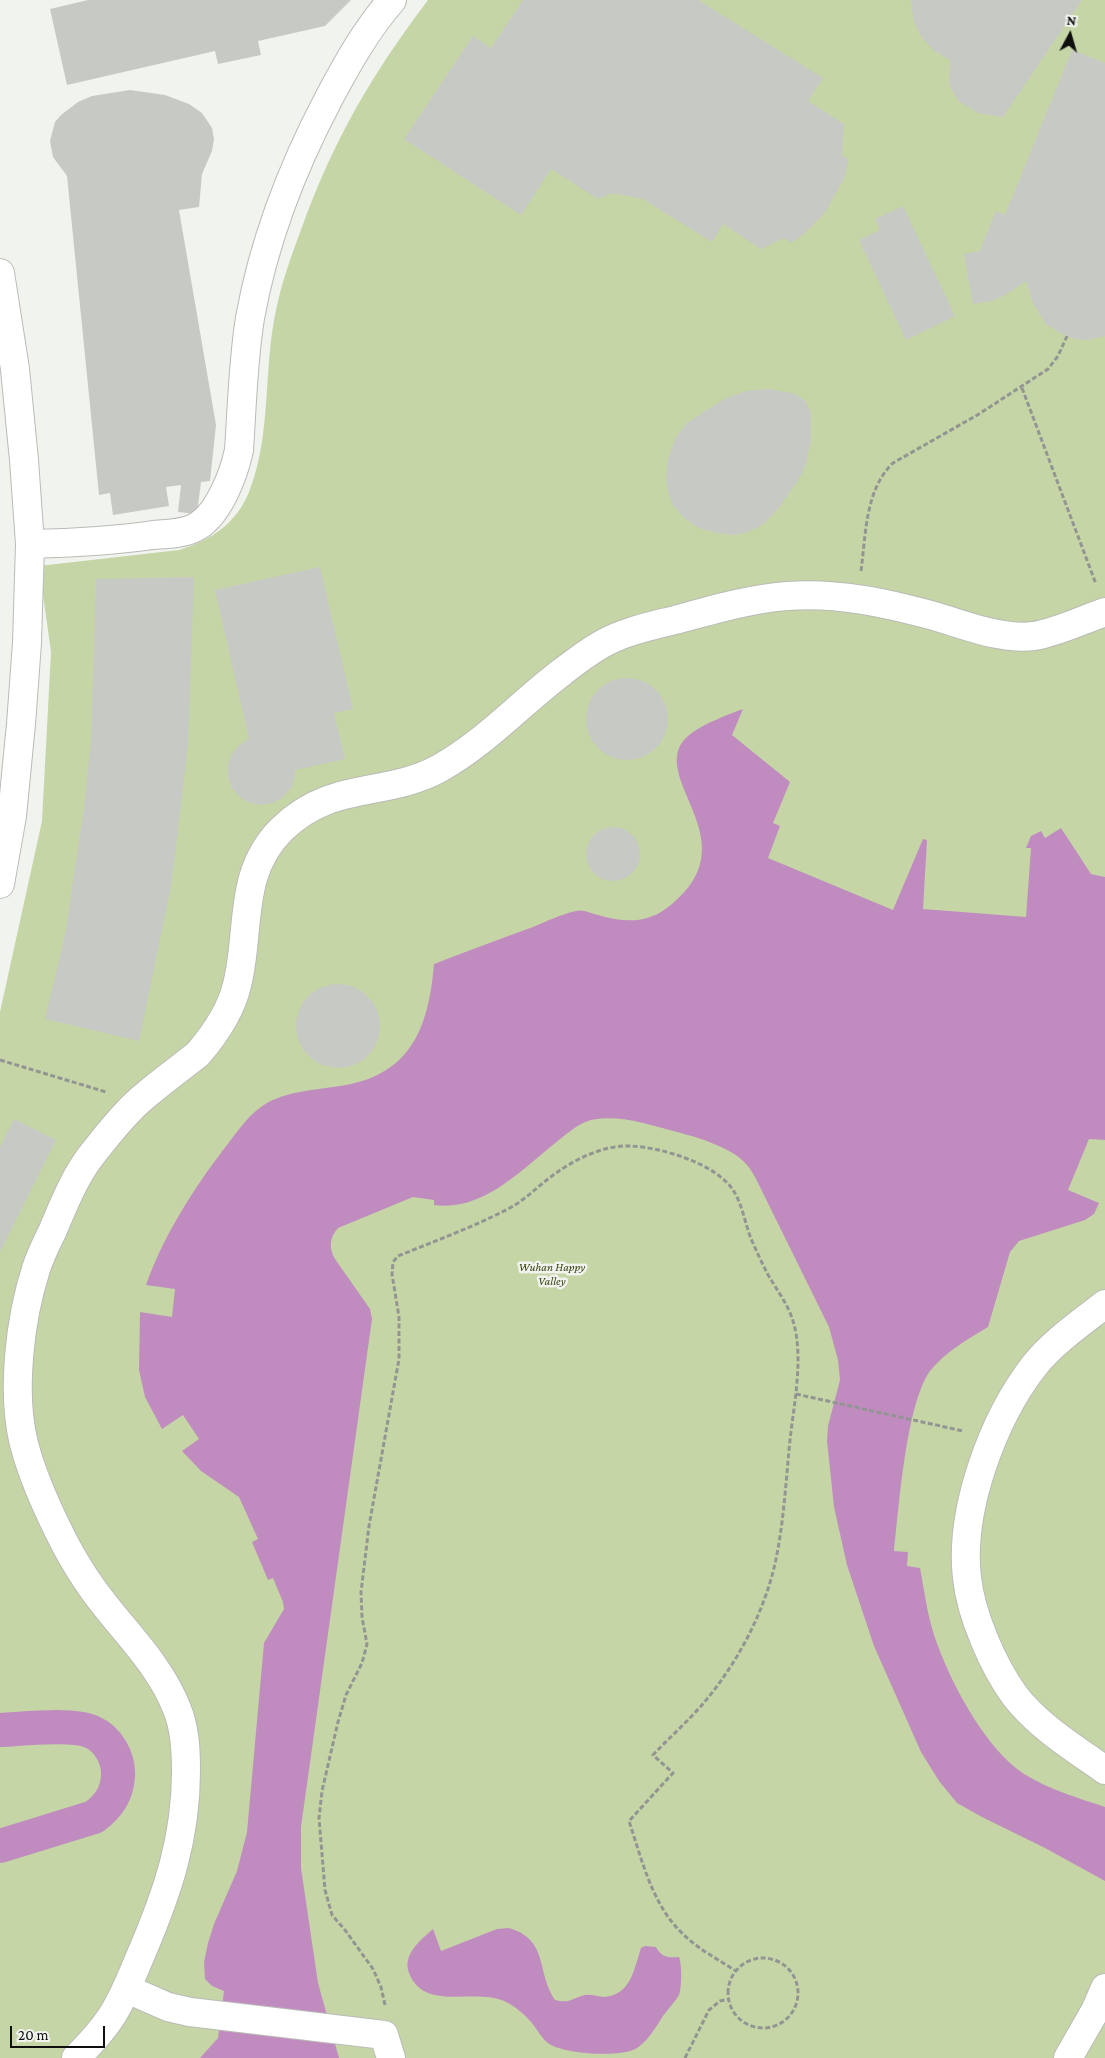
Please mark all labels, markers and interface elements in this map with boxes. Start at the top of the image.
north arrow [1045,10,1095,60]
text: N [1066,12,1077,29]
park label: Wuhan Happy Valley [519,1260,585,1288]
scale bar [12,2016,108,2048]
text: 20 m [18,2027,49,2043]

